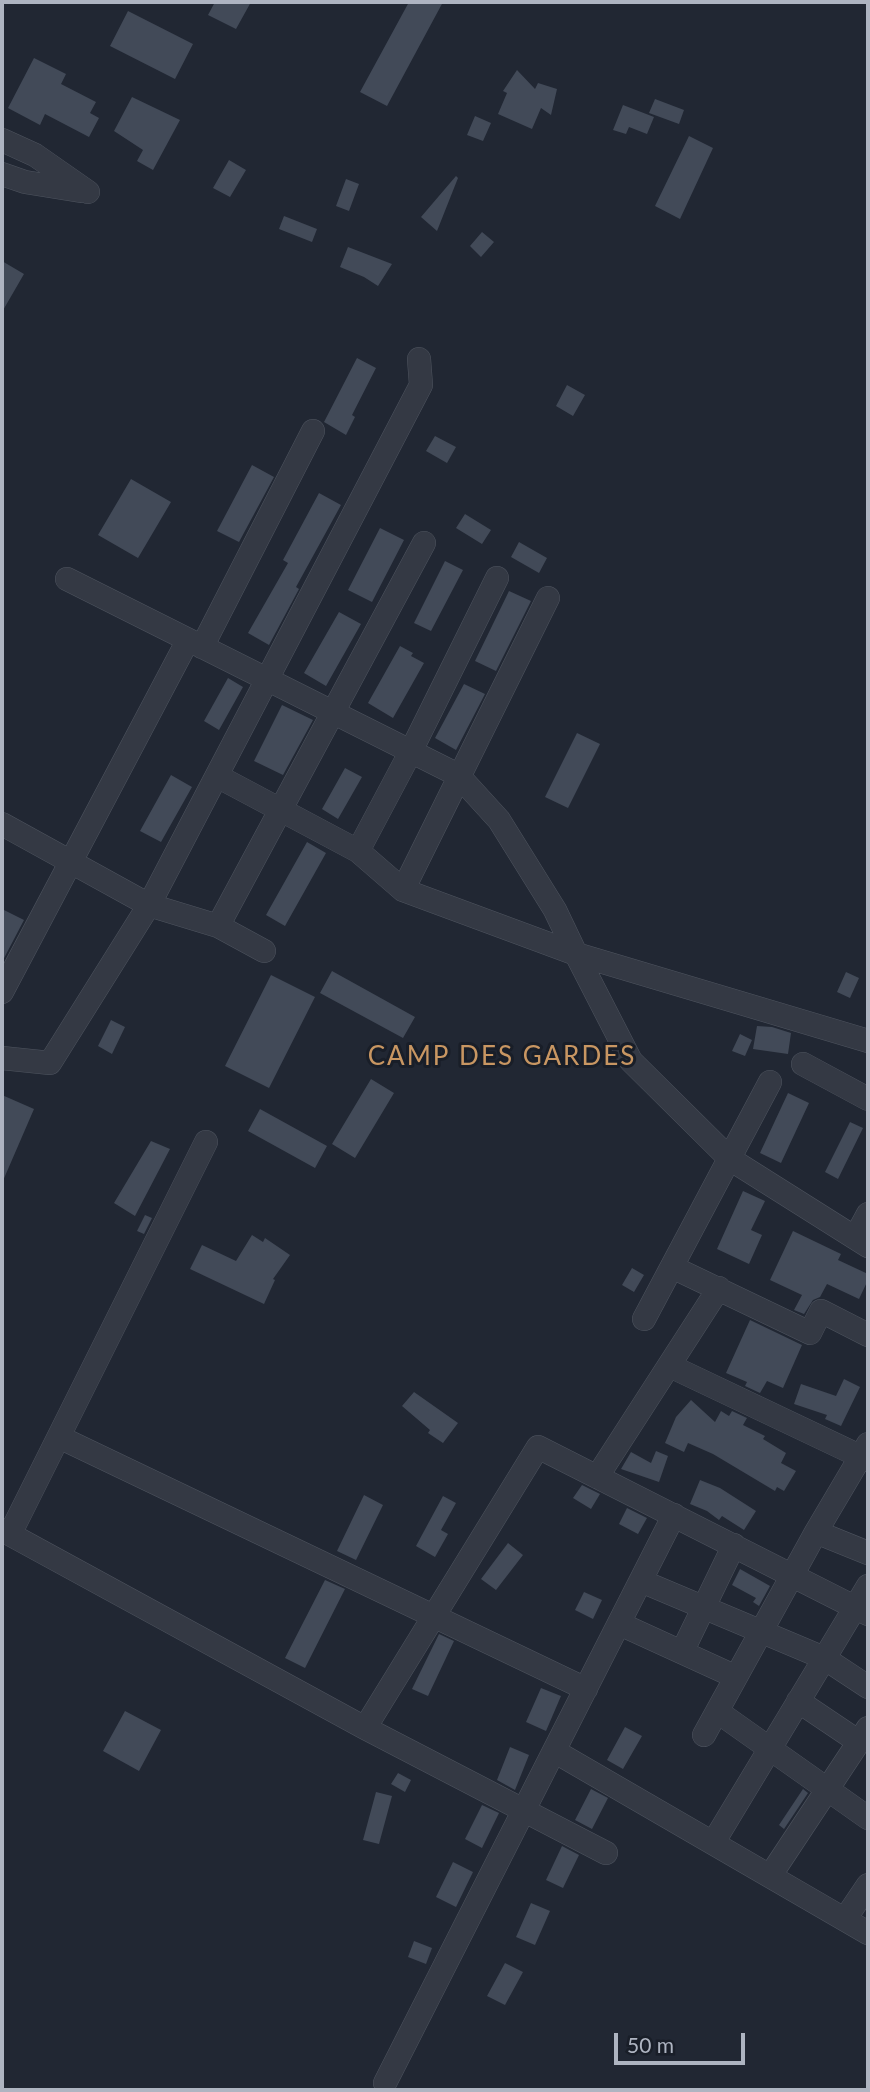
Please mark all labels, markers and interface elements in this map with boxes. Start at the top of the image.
district label: CAMP DES GARDES [370,1041,634,1073]
scale bar [618,2018,749,2062]
text: 50 m [627,2032,674,2057]

